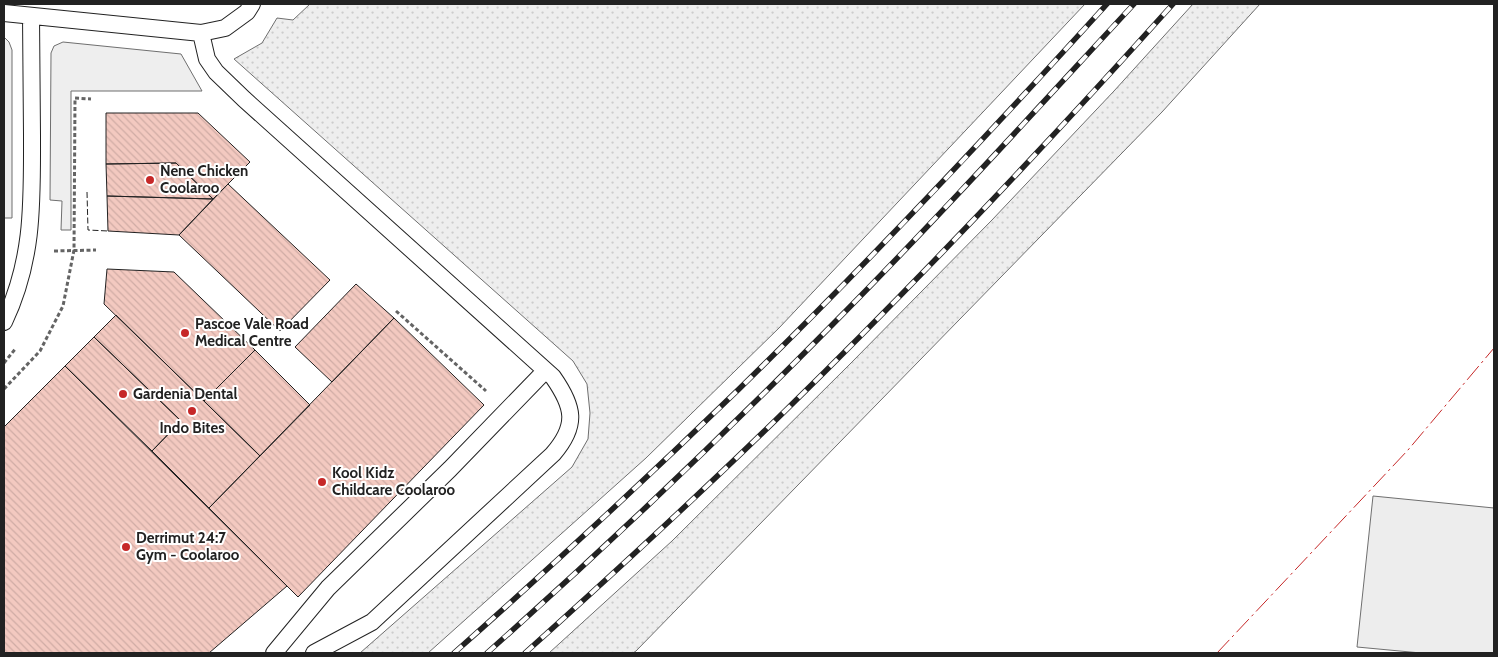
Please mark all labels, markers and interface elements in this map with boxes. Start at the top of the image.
place label: Nene Chicken Coolaroo [160,162,248,197]
marker: Nene Chicken Coolaroo [144,174,156,186]
place label: Pascoe Vale Road Medical Centre [195,315,309,350]
marker: Pascoe Vale Road Medical Centre [179,327,191,339]
place label: Gardenia Dental [133,385,238,403]
marker: Gardenia Dental [117,388,129,400]
marker: Indo Bites [186,405,198,417]
place label: Indo Bites [160,419,225,437]
place label: Kool Kidz Childcare Coolaroo [332,464,456,499]
marker: Kool Kidz Childcare Coolaroo [316,476,328,488]
place label: Derrimut 24:7 Gym - Coolaroo [136,529,240,564]
marker: Derrimut 24:7 Gym - Coolaroo [120,541,132,553]

